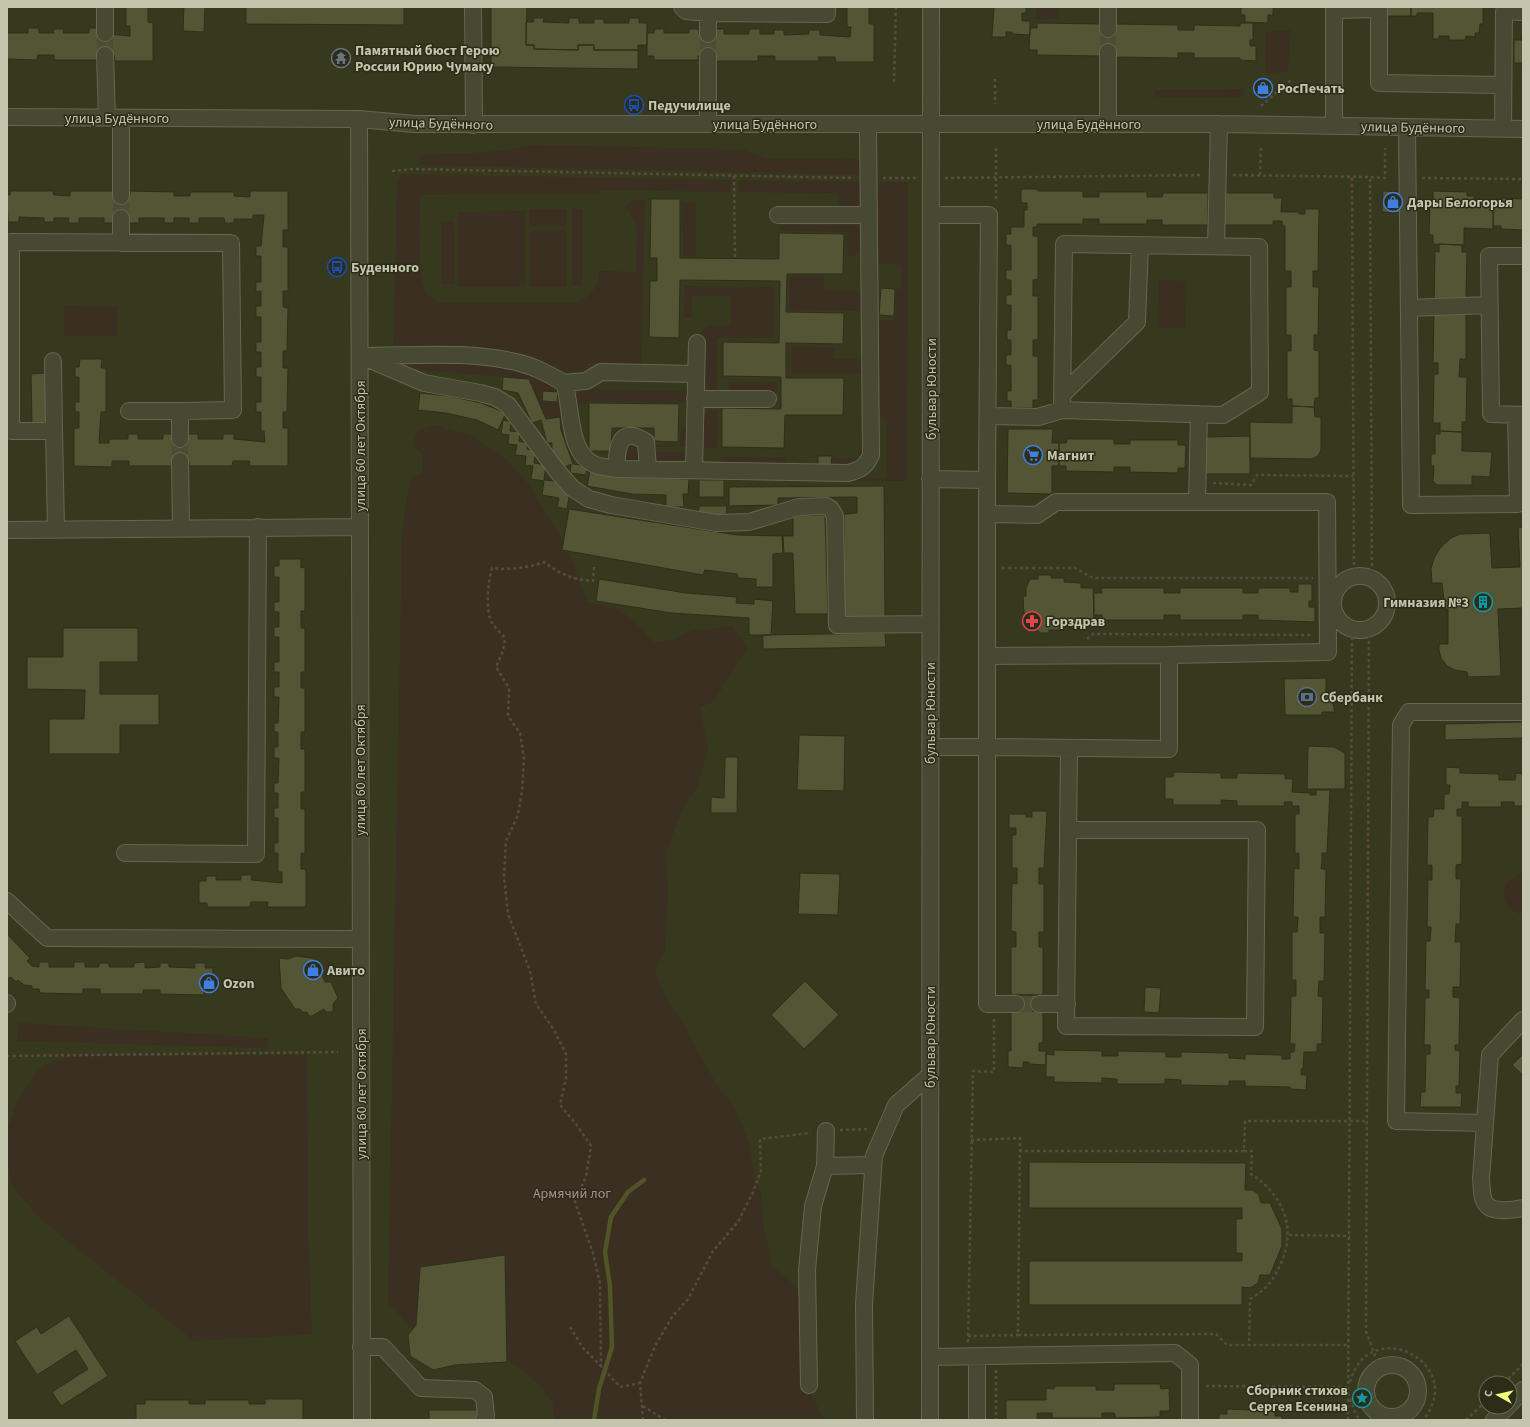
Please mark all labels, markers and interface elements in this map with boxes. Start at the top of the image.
place label: Памятный бюст Герою России Юрию Чумаку [355,41,500,77]
temple icon: Памятный бюст Герою России Юрию Чумаку [330,47,352,69]
shop icon: РосПечать [1252,77,1274,99]
place label: РосПечать [1277,79,1345,99]
bus stop icon: Педучилище [623,94,645,116]
place label: Педучилище [648,96,731,116]
street label: улица Будённого [65,109,169,129]
street label: улица Будённого [388,112,493,136]
street label: улица Будённого [713,115,817,135]
street label: улица Будённого [1037,115,1141,135]
street label: улица Будённого [1361,117,1465,139]
shop icon: Дары Белогорья [1382,191,1404,213]
place label: Дары Белогорья [1407,193,1513,213]
bus stop icon: Буденного [326,256,348,278]
place label: Буденного [351,258,419,278]
street label: бульвар Юности [922,338,942,440]
street label: улица 60 лет Октября [351,380,371,512]
supermarket icon: Магнит [1022,444,1044,466]
place label: Магнит [1047,446,1094,466]
building icon: Гимназия №3 [1472,591,1494,613]
place label: Гимназия №3 [1383,593,1469,613]
pharmacy icon: Горздрав [1021,610,1043,632]
place label: Горздрав [1046,612,1105,632]
street label: бульвар Юности [921,662,941,764]
bank icon: Сбербанк [1296,686,1318,708]
place label: Сбербанк [1321,688,1383,708]
street label: улица 60 лет Октября [351,704,371,836]
shop icon: Авито [302,959,324,981]
place label: Авито [326,961,365,981]
shop icon: Ozon [198,972,220,994]
place label: Ozon [223,974,254,994]
street label: бульвар Юности [921,986,941,1088]
street label: улица 60 лет Октября [352,1028,372,1160]
park label: Армячий лог [533,1184,611,1204]
north arrow [1478,1375,1518,1415]
place label: Сборник стихов Сергея Есенина [1246,1381,1348,1417]
place icon: Сборник стихов Сергея Есенина [1351,1387,1373,1409]
text: С [1481,1389,1497,1398]

